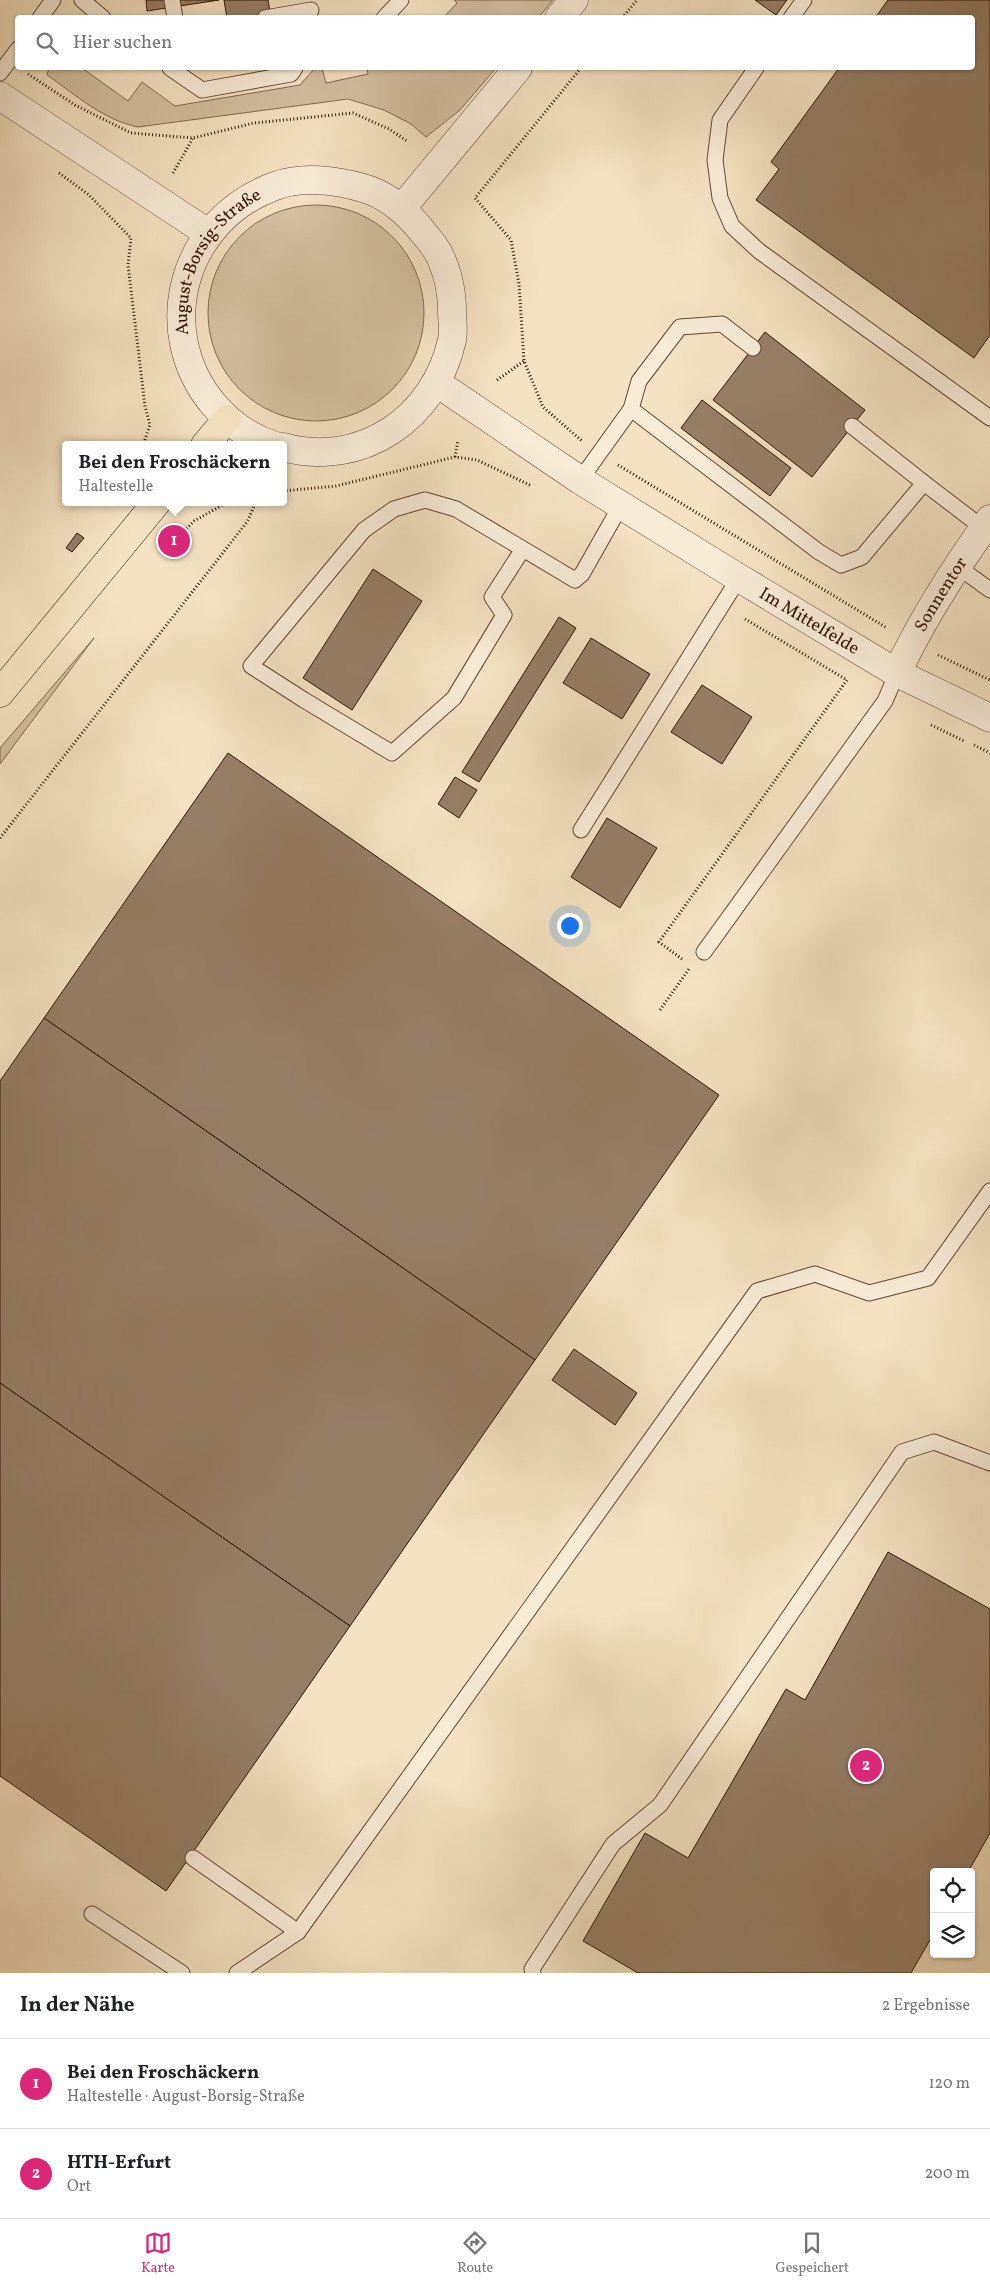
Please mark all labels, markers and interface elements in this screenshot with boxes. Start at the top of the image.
search box [15,15,975,70]
icon: search [33,29,61,57]
text: Hier suchen [73,30,172,56]
street label: August-Borsig-Straße [170,183,266,336]
popup [62,441,287,506]
text: Bei den Froschäckern [78,450,271,476]
text: Haltestelle [78,476,153,498]
pin: 1 [158,522,190,560]
street label: Sonnentor [909,552,974,637]
street label: Im Mittelfelde [754,582,864,662]
your location [557,913,583,939]
pin: 2 [850,1747,882,1785]
map controls [930,1868,975,1958]
button: locate [930,1868,975,1913]
button: layers [930,1913,975,1958]
text: In der Nähe [20,1991,135,2020]
text: 2 Ergebnisse [882,1995,970,2017]
text: Bei den Froschäckern [67,2060,259,2086]
text: 1 [33,2073,39,2095]
text: 120 m [928,2073,970,2095]
text: Haltestelle · August-Borsig-Straße [67,2086,305,2108]
text: HTH-Erfurt [67,2150,171,2176]
text: 2 [32,2163,40,2185]
text: 200 m [925,2163,970,2185]
text: Ort [67,2176,91,2198]
tab: Karte [141,2229,175,2278]
tab: Route [457,2229,493,2278]
tab: Gespeichert [775,2229,849,2278]

